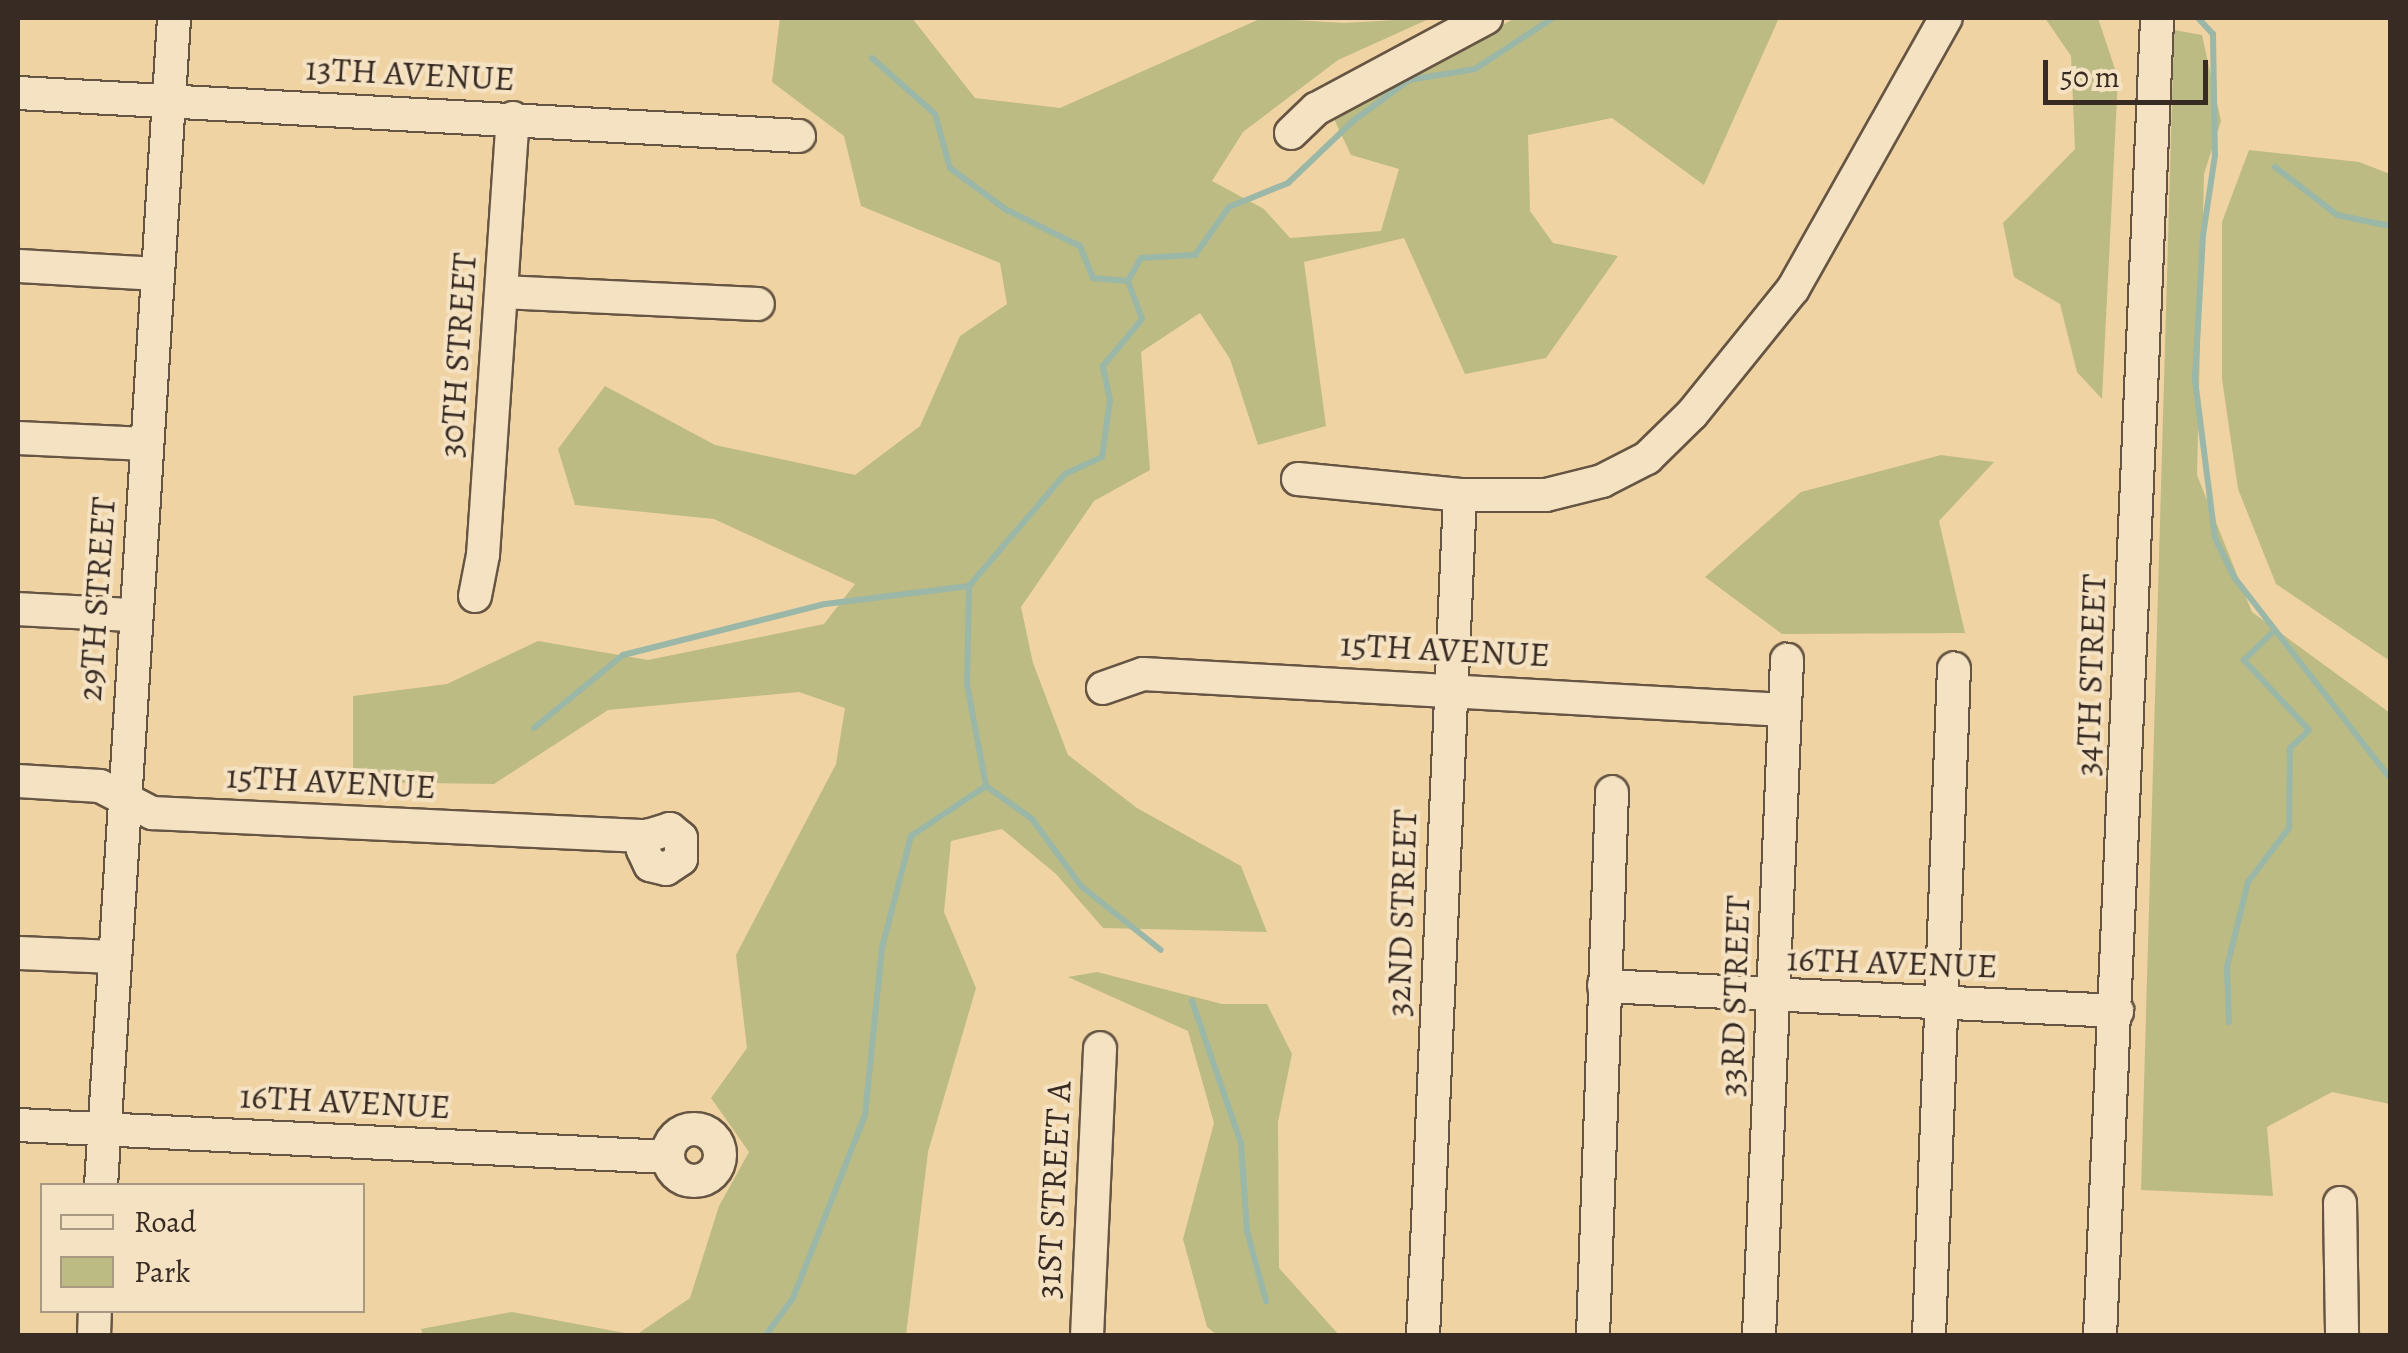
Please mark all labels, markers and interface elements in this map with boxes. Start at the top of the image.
scale bar [2048,40,2213,102]
street label: 13TH AVENUE [304,47,516,99]
text: 50 m [2060,57,2120,97]
street label: 30TH STREET [429,251,485,459]
street label: 29TH STREET [68,496,124,702]
street label: 34TH STREET [2065,573,2115,777]
street label: 15TH AVENUE [1339,623,1551,675]
street label: 15TH AVENUE [225,755,437,807]
street label: 32ND STREET [1376,809,1426,1017]
street label: 33RD STREET [1709,895,1759,1097]
street label: 16TH AVENUE [1786,937,1998,987]
street label: 16TH AVENUE [238,1075,452,1127]
street label: 31ST STREET A [1026,1080,1080,1300]
legend [40,1183,365,1313]
text: Road [134,1202,196,1242]
text: Park [134,1252,190,1292]

